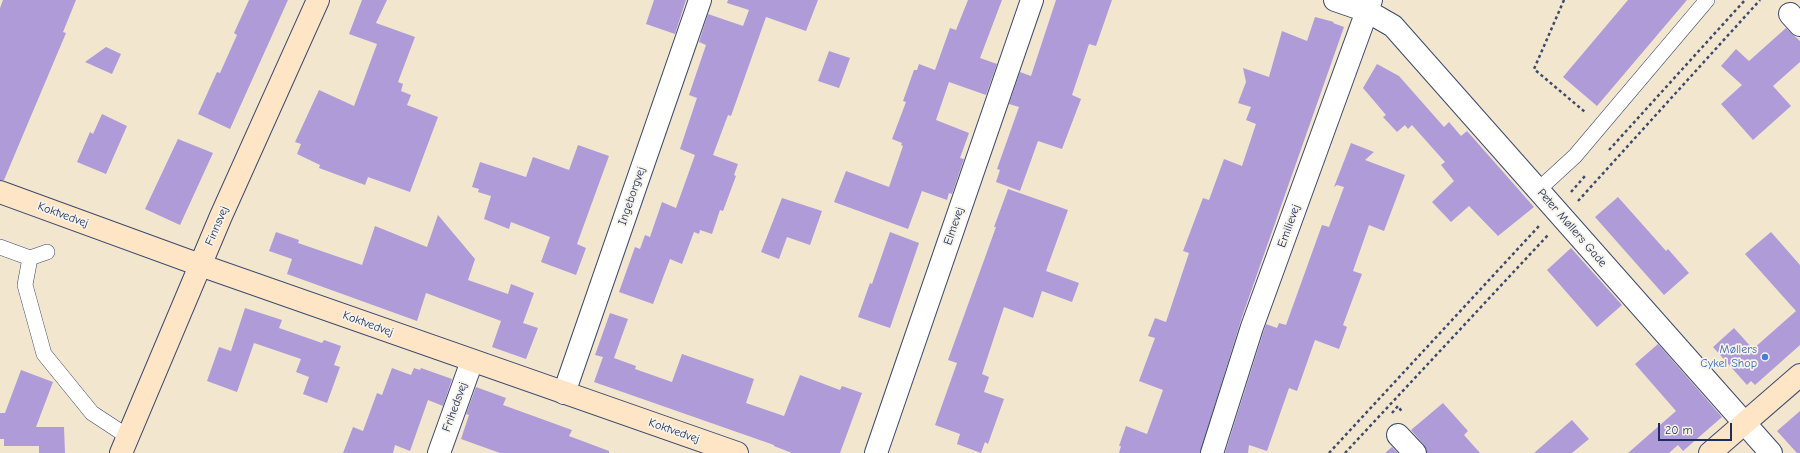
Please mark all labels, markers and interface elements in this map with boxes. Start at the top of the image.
street label: Ingeborgvej [615,165,649,227]
street label: Peter Møllers Gade [1534,186,1610,270]
street label: Koktvedvej [36,199,90,231]
street label: Emilievej [1275,202,1303,250]
street label: Finnsvej [202,204,232,248]
street label: Elmevej [941,205,967,247]
street label: Koktvedvej [341,308,395,340]
place label: Møllers Cykel Shop [1700,343,1757,371]
marker: Møllers Cykel Shop [1760,352,1770,362]
street label: Frihedsvej [439,380,471,434]
scale bar [1660,415,1734,441]
street label: Koktvedvej [647,416,701,446]
text: 20 m [1665,423,1693,437]

